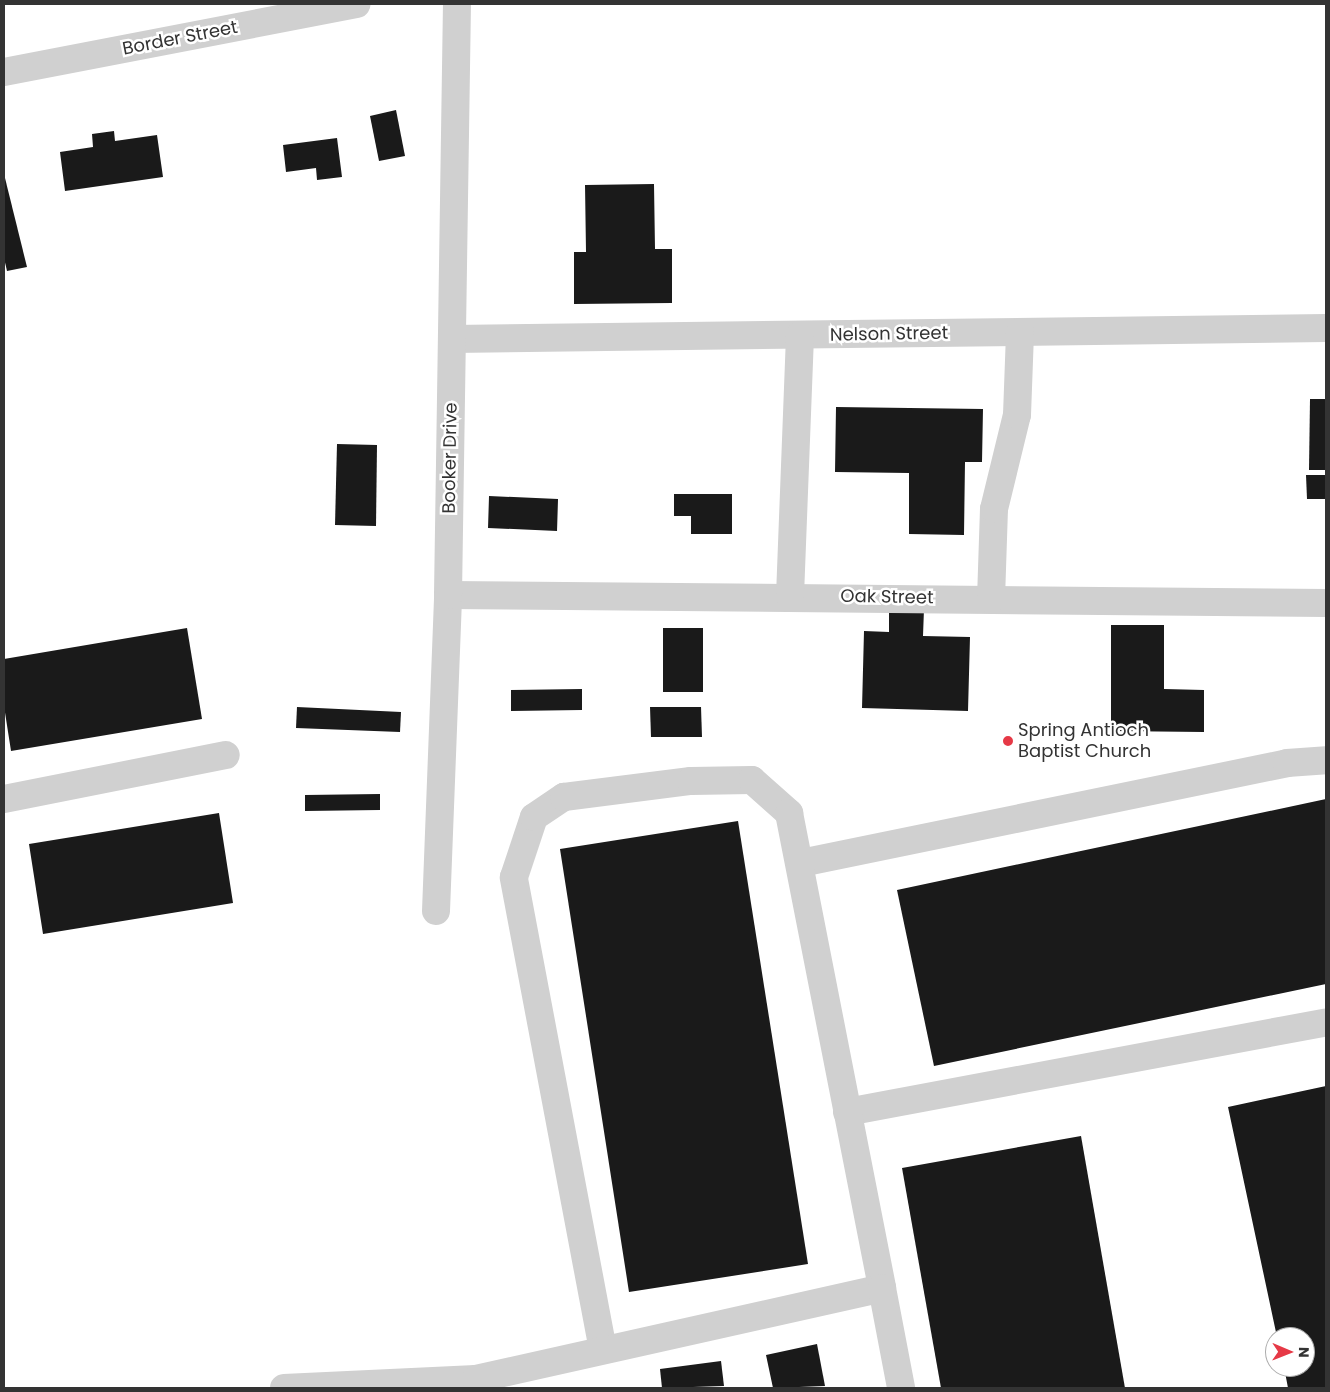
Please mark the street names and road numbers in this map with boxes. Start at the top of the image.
street label: Border Street [121,16,239,60]
street label: Nelson Street [830,322,948,346]
street label: Booker Drive [438,402,462,514]
street label: Oak Street [840,585,934,609]

